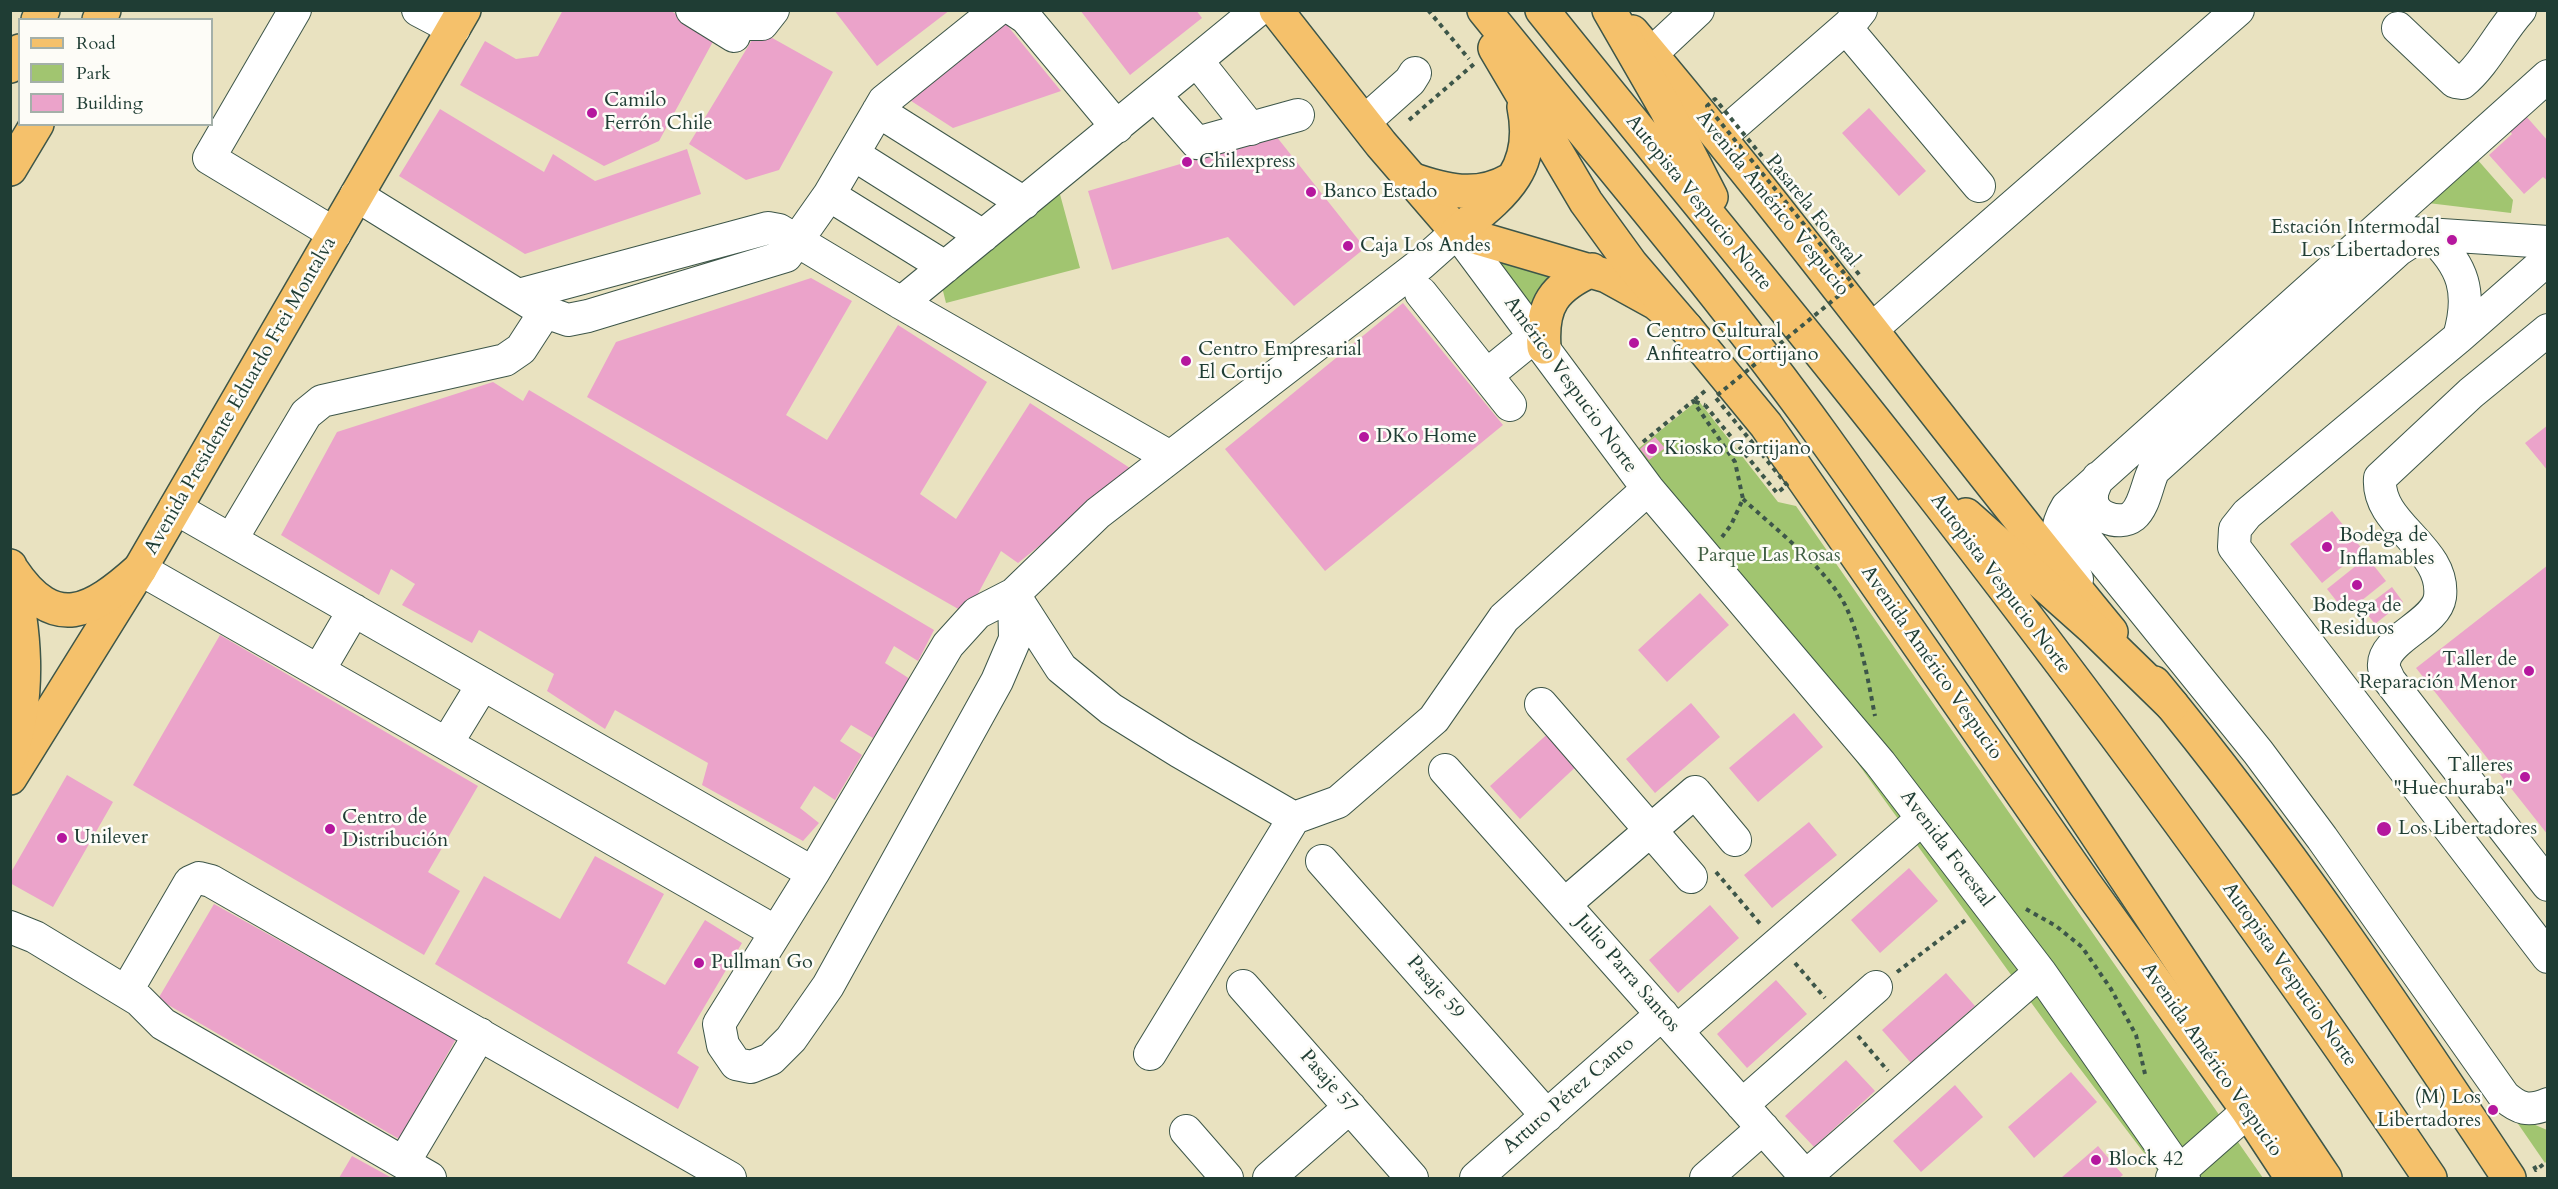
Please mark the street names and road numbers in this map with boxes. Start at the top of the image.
street label: Avenida Américo Vespucio [1690,107,1854,301]
street label: Autopista Vespucio Norte [1620,110,1776,296]
street label: Pasarela Forestal [1760,150,1864,272]
street label: Avenida Presidente Eduardo Frei Montalva [140,233,342,559]
street label: Américo Vespucio Norte [1498,292,1642,478]
street label: Autopista Vespucio Norte [1924,489,2076,679]
street label: Avenida Américo Vespucio [1855,561,2007,765]
street label: Avenida Forestal [1894,786,1998,912]
street label: Autopista Vespucio Norte [2216,878,2362,1072]
street label: Julio Parra Santos [1570,910,1684,1038]
street label: Pasaje 59 [1401,951,1469,1025]
street label: Avenida Américo Vespucio [2135,958,2287,1162]
street label: Arturo Pérez Canto [1498,1032,1640,1160]
street label: Pasaje 57 [1294,1045,1362,1119]

